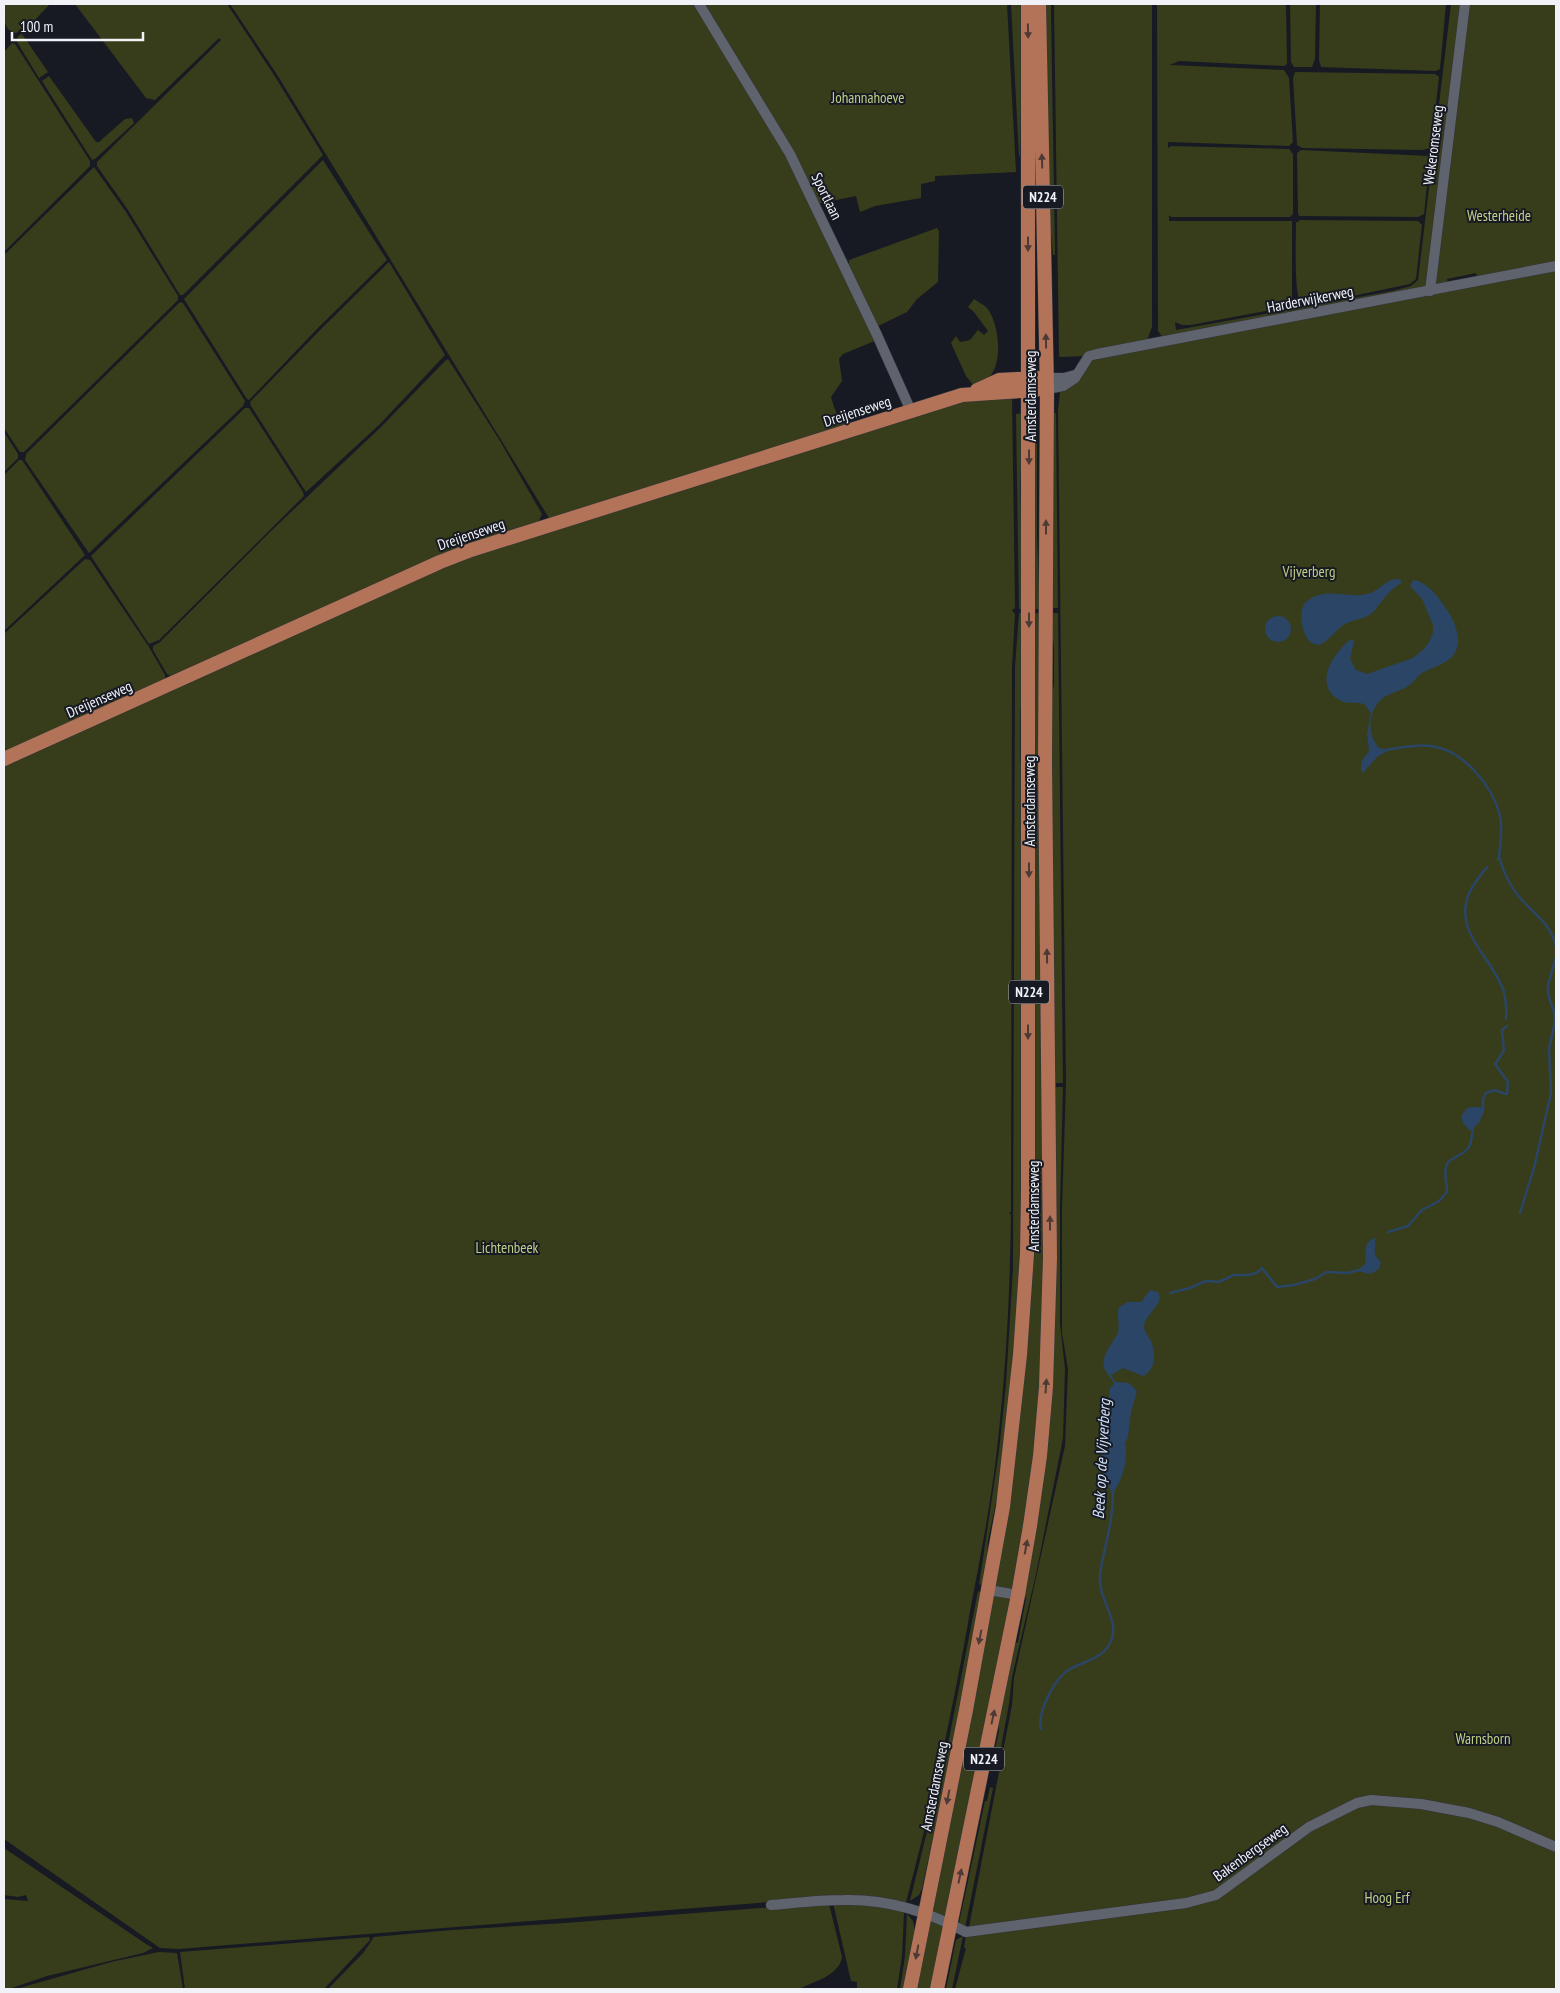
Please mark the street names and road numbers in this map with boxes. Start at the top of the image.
street label: Wekeromseweg [1419,104,1447,186]
street label: Sportlaan [807,169,847,223]
road number: N224 [1023,186,1063,208]
street label: Harderwijkerweg [1265,281,1355,317]
street label: Amsterdamseweg [1021,351,1040,441]
street label: Dreijenseweg [821,391,893,431]
street label: Dreijenseweg [435,514,507,554]
street label: Dreijenseweg [63,676,135,722]
street label: Amsterdamseweg [1020,756,1039,846]
road number: N224 [1009,980,1049,1004]
street label: Amsterdamseweg [1024,1161,1043,1251]
street label: Amsterdamseweg [916,1740,952,1832]
road number: N224 [964,1748,1004,1770]
street label: Bakenbergseweg [1209,1819,1291,1885]

